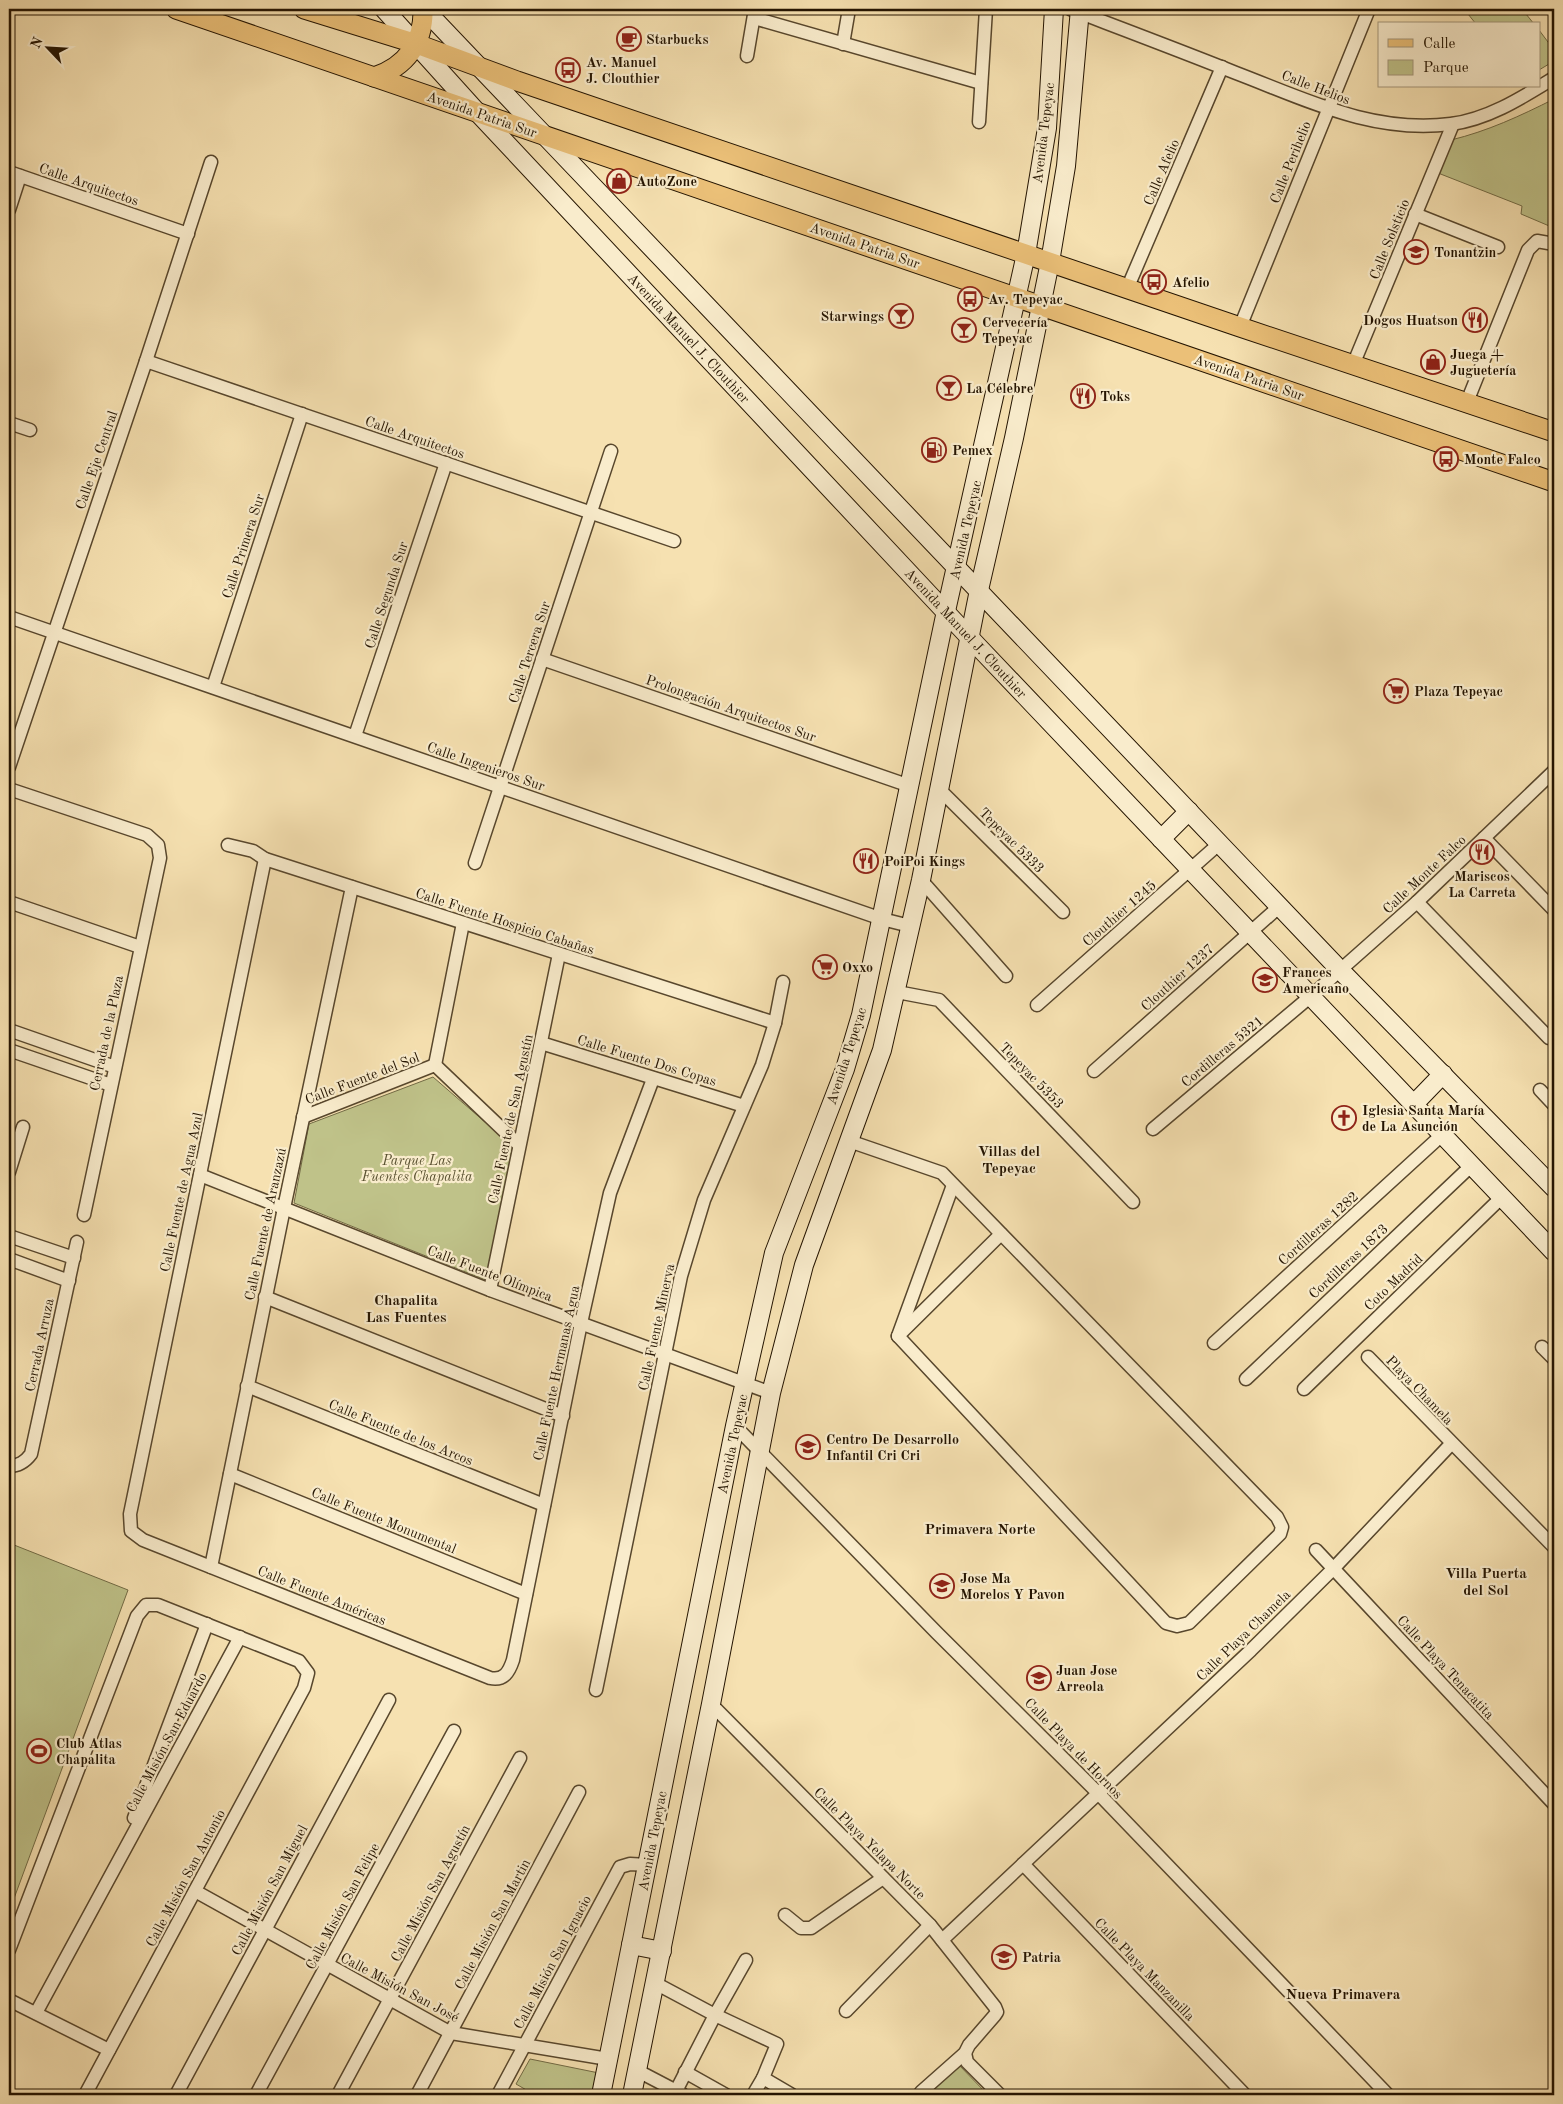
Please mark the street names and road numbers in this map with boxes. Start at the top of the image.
street label: Calle Helios [1279,68,1352,107]
street label: Avenida Tepeyac [1031,82,1057,184]
street label: Avenida Patria Sur [425,90,539,140]
street label: Calle Perihelio [1268,119,1314,206]
street label: Calle Afelio [1142,137,1182,208]
street label: Calle Arquitectos [37,161,140,209]
street label: Calle Solsticio [1367,197,1412,282]
street label: Avenida Patria Sur [808,221,922,271]
street label: Avenida Manuel J. Clouthier [625,271,752,406]
street label: Avenida Patria Sur [1192,353,1306,403]
street label: Calle Eje Central [73,409,120,512]
street label: Calle Arquitectos [363,414,466,462]
street label: Avenida Tepeyac [948,479,984,581]
street label: Calle Primera Sur [220,492,268,600]
street label: Calle Segunda Sur [363,540,411,651]
street label: Avenida Manuel J. Clouthier [902,566,1029,701]
street label: Calle Tercera Sur [507,599,553,705]
street label: Prolongación Arquitectos Sur [644,673,818,745]
street label: Calle Ingenieros Sur [425,740,547,794]
street label: Tepeyac 5333 [976,806,1046,876]
street label: Calle Monte Falco [1380,833,1469,917]
street label: Clouthier 1245 [1080,878,1159,949]
street label: Calle Fuente Hospicio Cabañas [414,886,596,958]
street label: Clouthier 1237 [1139,942,1217,1014]
street label: Cerrada de la Plaza [88,974,126,1092]
street label: Avenida Tepeyac [825,1006,869,1107]
street label: Cordilleras 5321 [1179,1014,1266,1090]
street label: Calle Fuente de San Agustín [486,1033,536,1205]
street label: Calle Fuente Dos Copas [575,1033,718,1089]
street label: Tepeyac 5353 [997,1040,1066,1111]
street label: Calle Fuente del Sol [303,1051,422,1107]
street label: Calle Fuente de Agua Azul [158,1111,206,1273]
street label: Calle Fuente de Aranzazú [243,1146,289,1302]
street label: Cordilleras 1282 [1276,1189,1361,1268]
street label: Cordilleras 1873 [1307,1222,1391,1302]
street label: Calle Fuente Olímpica [425,1244,554,1304]
street label: Coto Madrid [1362,1252,1425,1314]
street label: Calle Fuente Minerva [637,1262,677,1392]
street label: Calle Fuente Hermanas Agua [532,1284,582,1462]
street label: Cerrada Arruza [23,1297,57,1393]
street label: Playa Chamela [1383,1353,1456,1428]
street label: Avenida Tepeyac [716,1393,750,1495]
street label: Calle Fuente de los Arcos [326,1398,475,1468]
street label: Calle Fuente Monumental [309,1485,458,1557]
street label: Calle Fuente Américas [255,1564,388,1628]
street label: Calle Playa Chamela [1194,1587,1293,1684]
street label: Calle Playa Tenacatita [1394,1613,1497,1722]
street label: Calle Misión San Eduardo [124,1670,210,1815]
street label: Calle Playa de Hornos [1022,1696,1125,1802]
street label: Calle Playa Yelapa Norte [811,1785,928,1902]
street label: Avenida Tepeyac [636,1790,670,1892]
street label: Calle Misión San Antonio [144,1807,228,1950]
street label: Calle Misión San Agustín [389,1822,473,1964]
street label: Calle Misión San Miguel [229,1823,310,1958]
street label: Calle Misión San Felipe [304,1841,382,1972]
street label: Calle Misión San Martin [452,1856,533,1992]
street label: Calle Misión San Ignacio [512,1893,594,2032]
street label: Calle Playa Manzanilla [1092,1916,1197,2024]
street label: Calle Misión San José [338,1951,461,2025]

